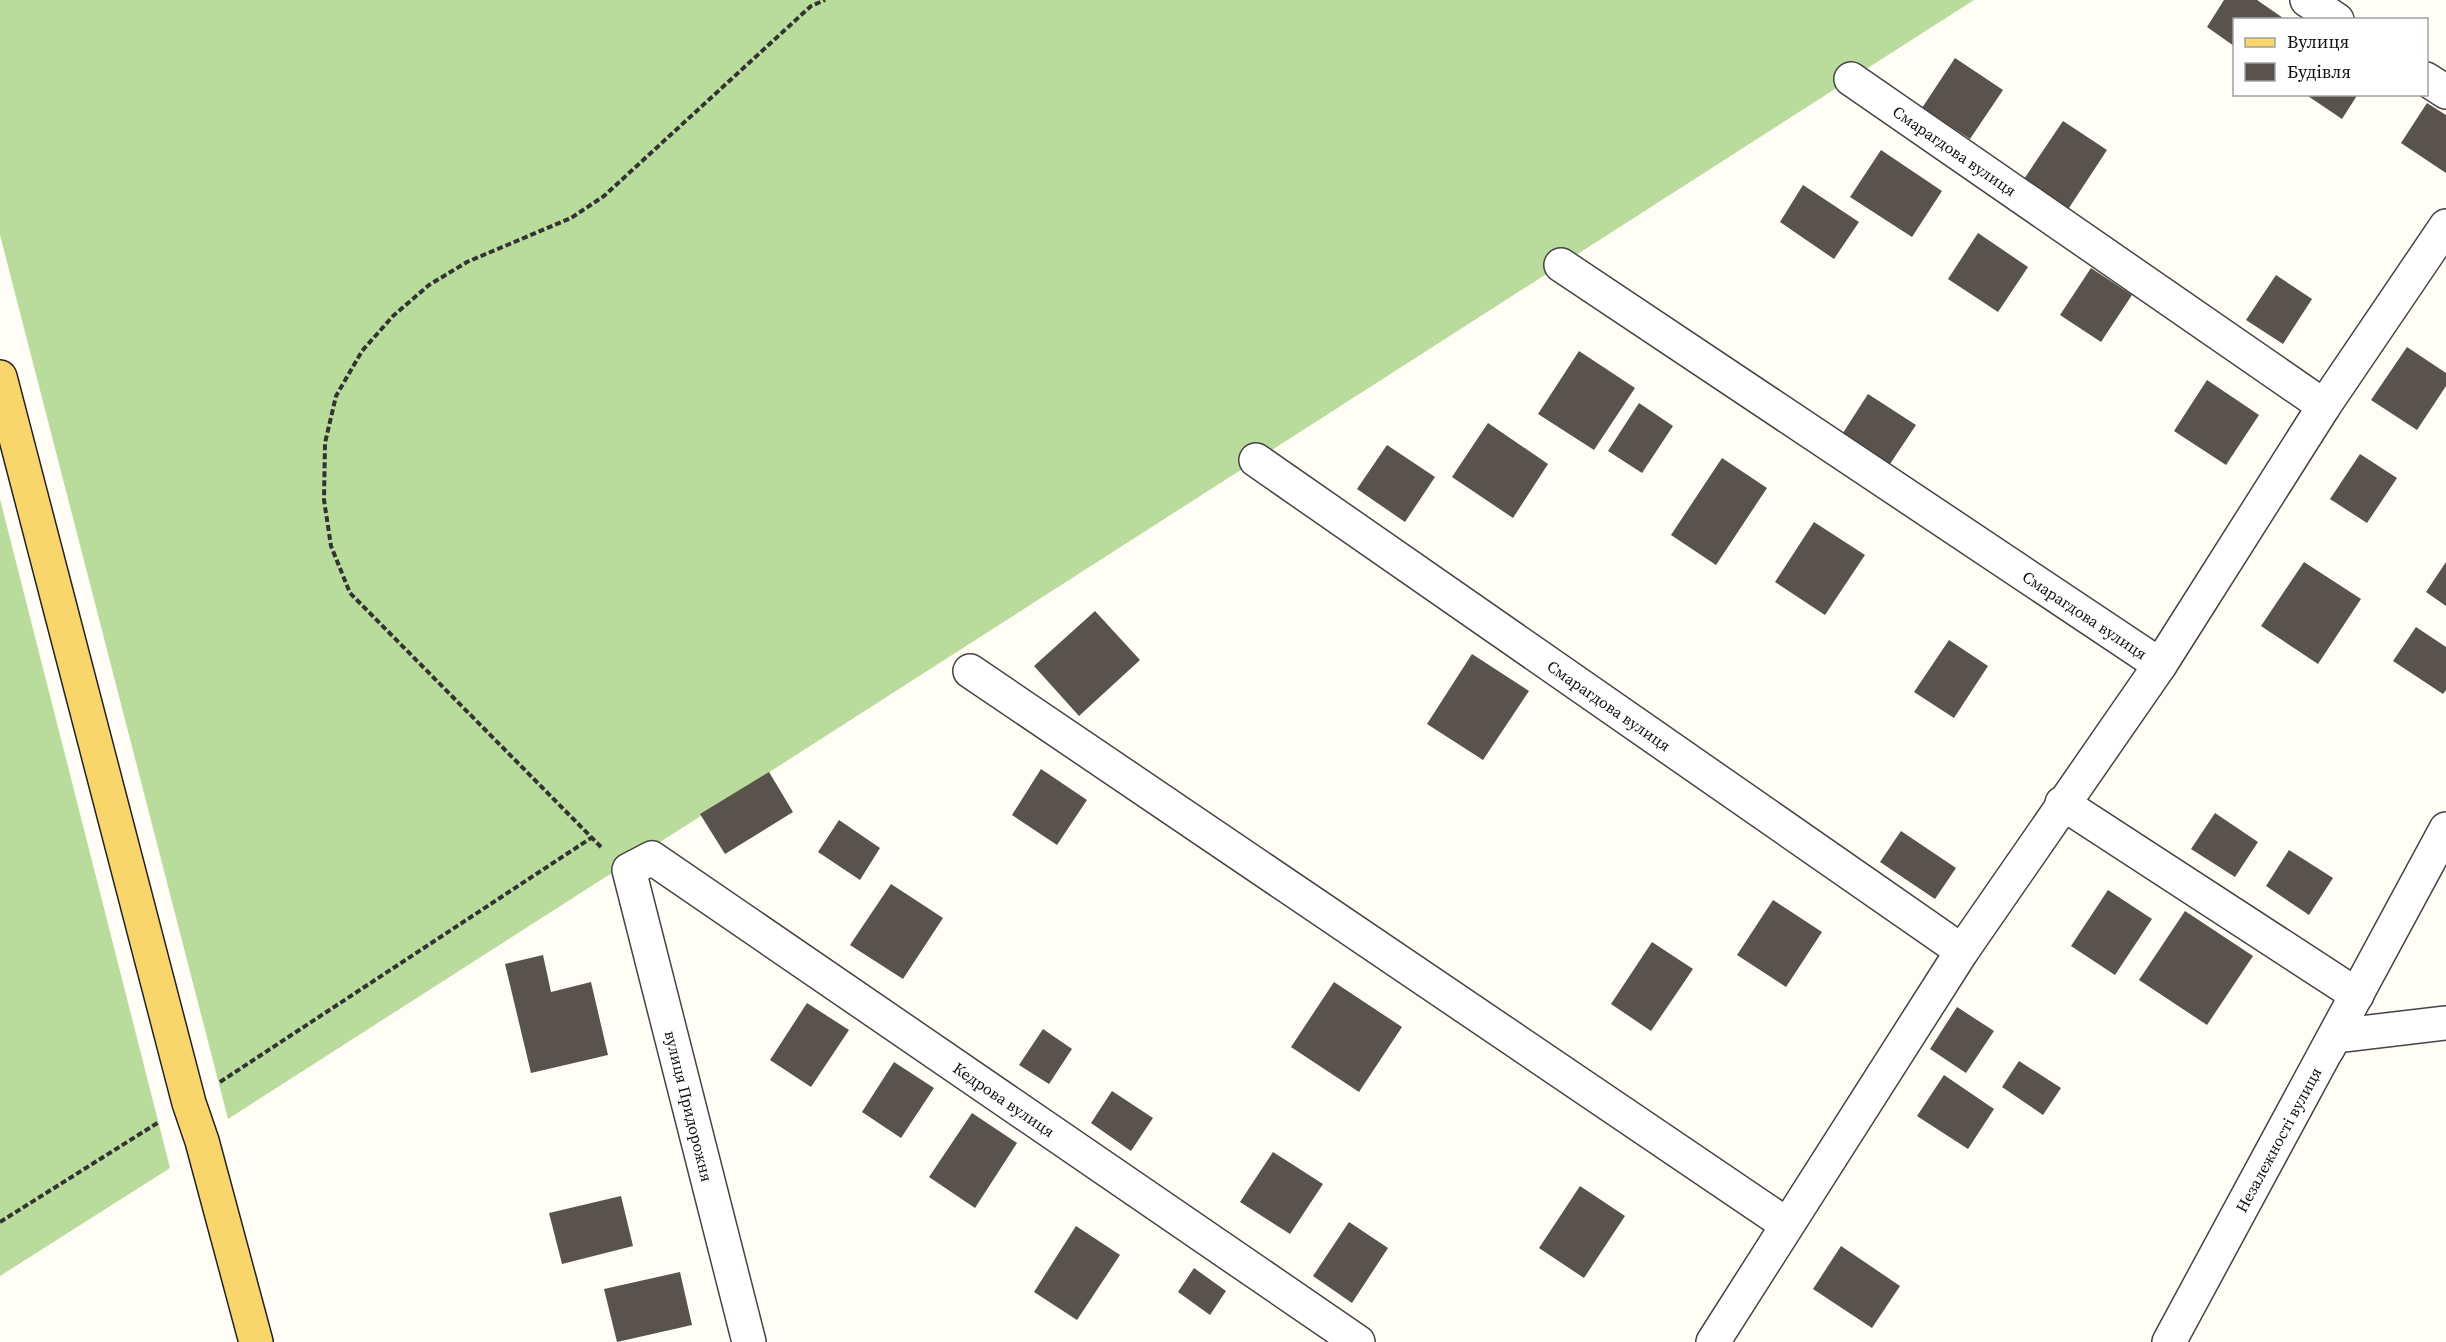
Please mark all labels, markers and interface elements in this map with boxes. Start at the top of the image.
legend [2233,18,2428,96]
text: Вулиця [2287,29,2349,54]
text: Будівля [2287,59,2351,84]
street label: Смарагдова вулиця [1888,100,2021,201]
street label: Смарагдова вулиця [2018,565,2152,664]
street label: Смарагдова вулиця [1543,655,1675,756]
street label: вулиця Придорожня [660,1028,718,1184]
street label: Кедрова вулиця [949,1057,1059,1142]
street label: Незалежності вулиця [2230,1063,2326,1216]

